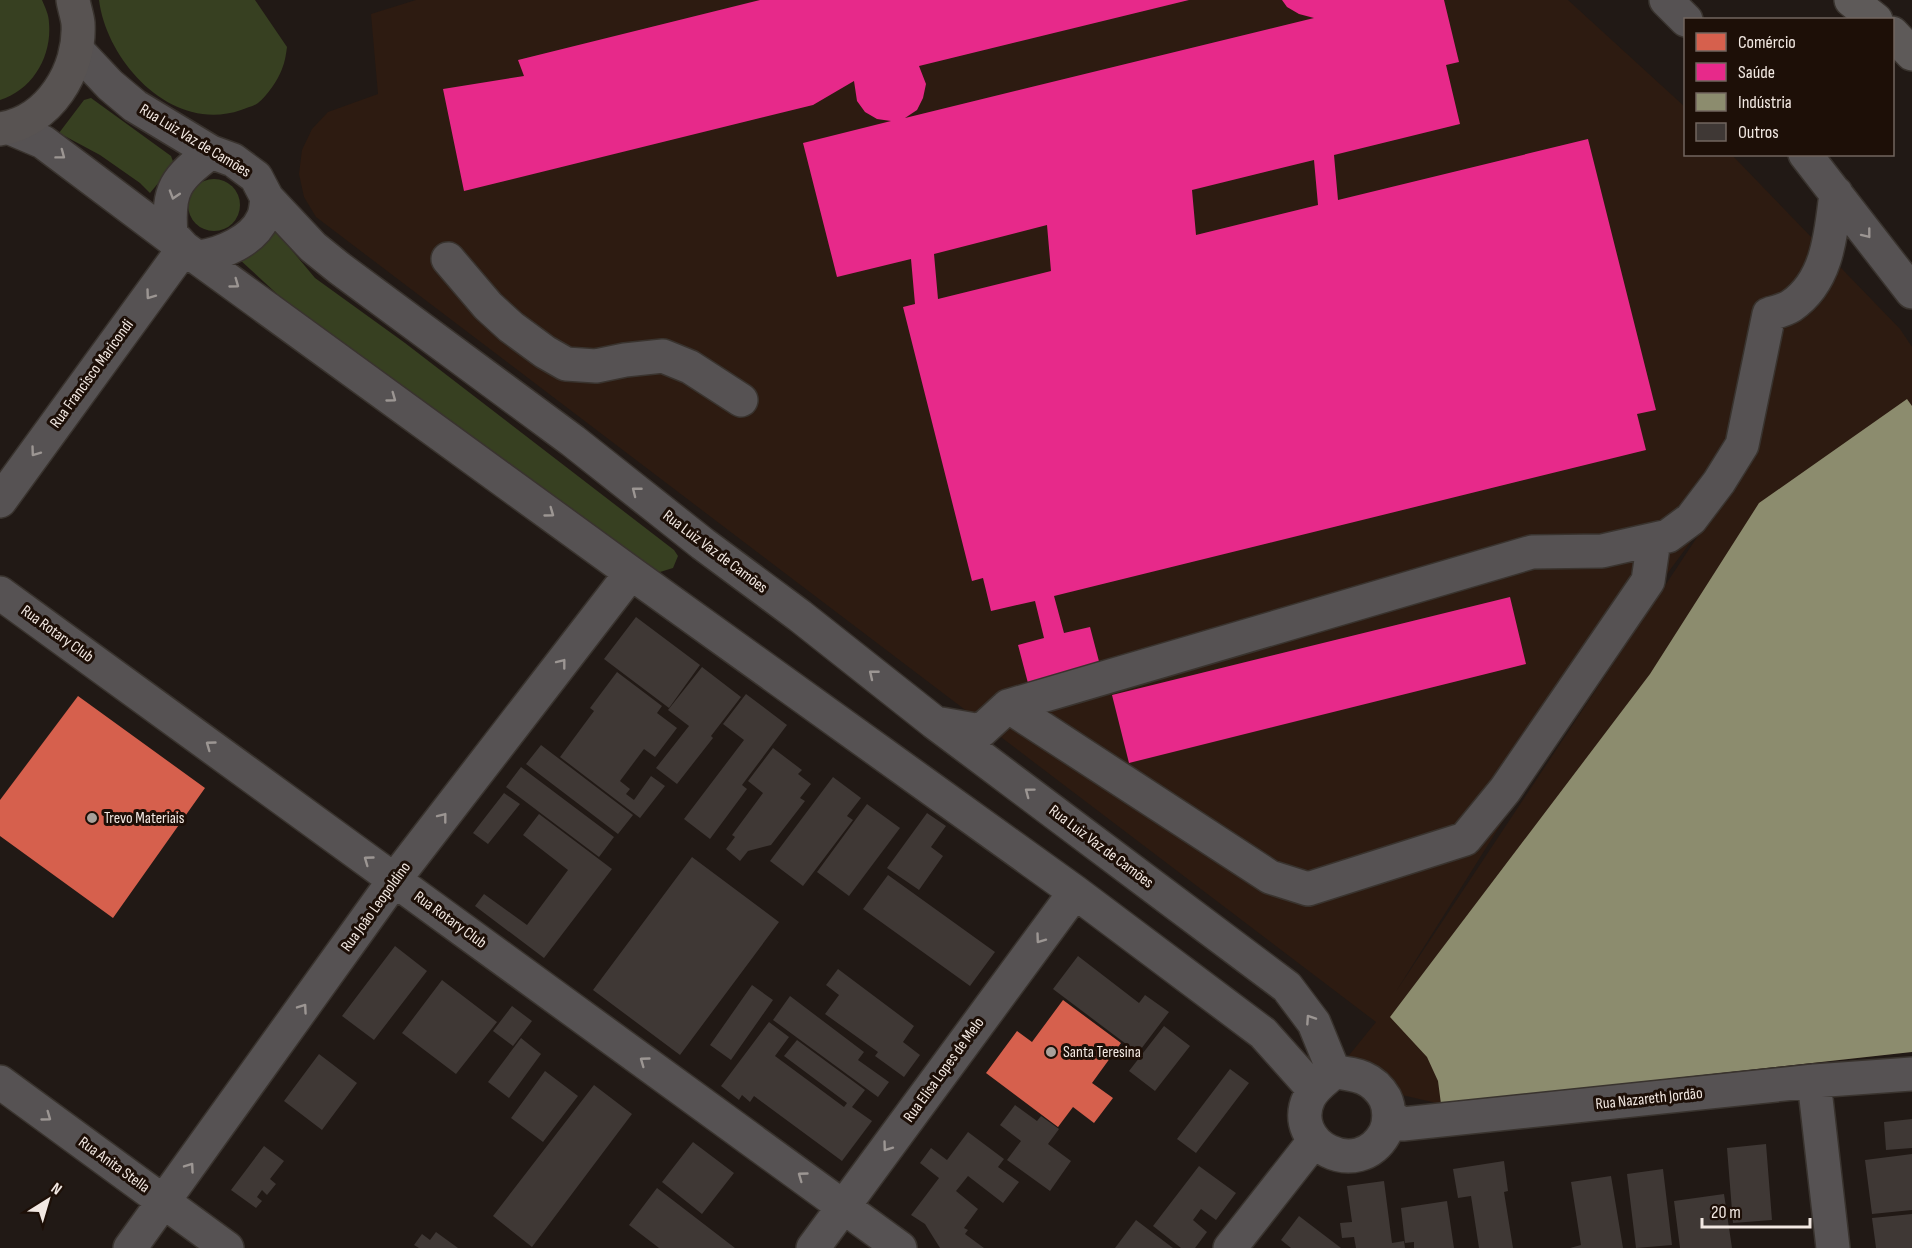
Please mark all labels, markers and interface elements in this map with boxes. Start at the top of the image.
legend [1684,18,1894,156]
text: Comércio [1738,32,1796,53]
text: Saúde [1738,62,1775,83]
text: Indústria [1738,92,1792,113]
street label: Rua Luiz Vaz de Camões [136,100,254,182]
text: Outros [1738,122,1779,143]
one-way arrow [54,148,65,159]
one-way arrow [169,189,181,200]
one-way arrow [1860,227,1871,238]
one-way arrow [228,276,239,287]
one-way arrow [146,288,157,299]
street label: Rua Francisco Maricondi [46,316,138,432]
one-way arrow [386,391,397,402]
one-way arrow [31,446,42,457]
one-way arrow [632,488,643,499]
one-way arrow [543,506,554,517]
street label: Rua Luiz Vaz de Camões [659,506,771,598]
street label: Rua Rotary Club [17,601,97,667]
one-way arrow [555,658,566,669]
one-way arrow [869,671,880,682]
one-way arrow [205,742,216,753]
one-way arrow [1024,789,1035,800]
street label: Rua Luiz Vaz de Camões [1045,801,1157,893]
place label: Trevo Materiais [104,809,185,828]
marker: Trevo Materiais [85,811,99,825]
one-way arrow [435,813,446,824]
one-way arrow [363,856,374,867]
street label: Rua João Leopoldino [337,858,415,956]
street label: Rua Rotary Club [410,887,490,953]
one-way arrow [1037,933,1048,944]
one-way arrow [296,1004,307,1015]
street label: Rua Elisa Lopes de Melo [900,1014,988,1126]
one-way arrow [1307,1014,1318,1025]
place label: Santa Teresina [1063,1043,1141,1062]
marker: Santa Teresina [1044,1045,1058,1059]
one-way arrow [640,1057,651,1068]
street label: Rua Nazareth Jordão [1594,1084,1704,1114]
one-way arrow [41,1110,52,1121]
street label: Rua Anita Stella [75,1133,153,1197]
one-way arrow [883,1140,894,1151]
one-way arrow [183,1163,194,1174]
north arrow [18,1170,78,1230]
one-way arrow [798,1172,809,1183]
text: N [47,1179,65,1199]
scale bar [1702,1191,1810,1229]
text: 20 m [1711,1202,1741,1223]

